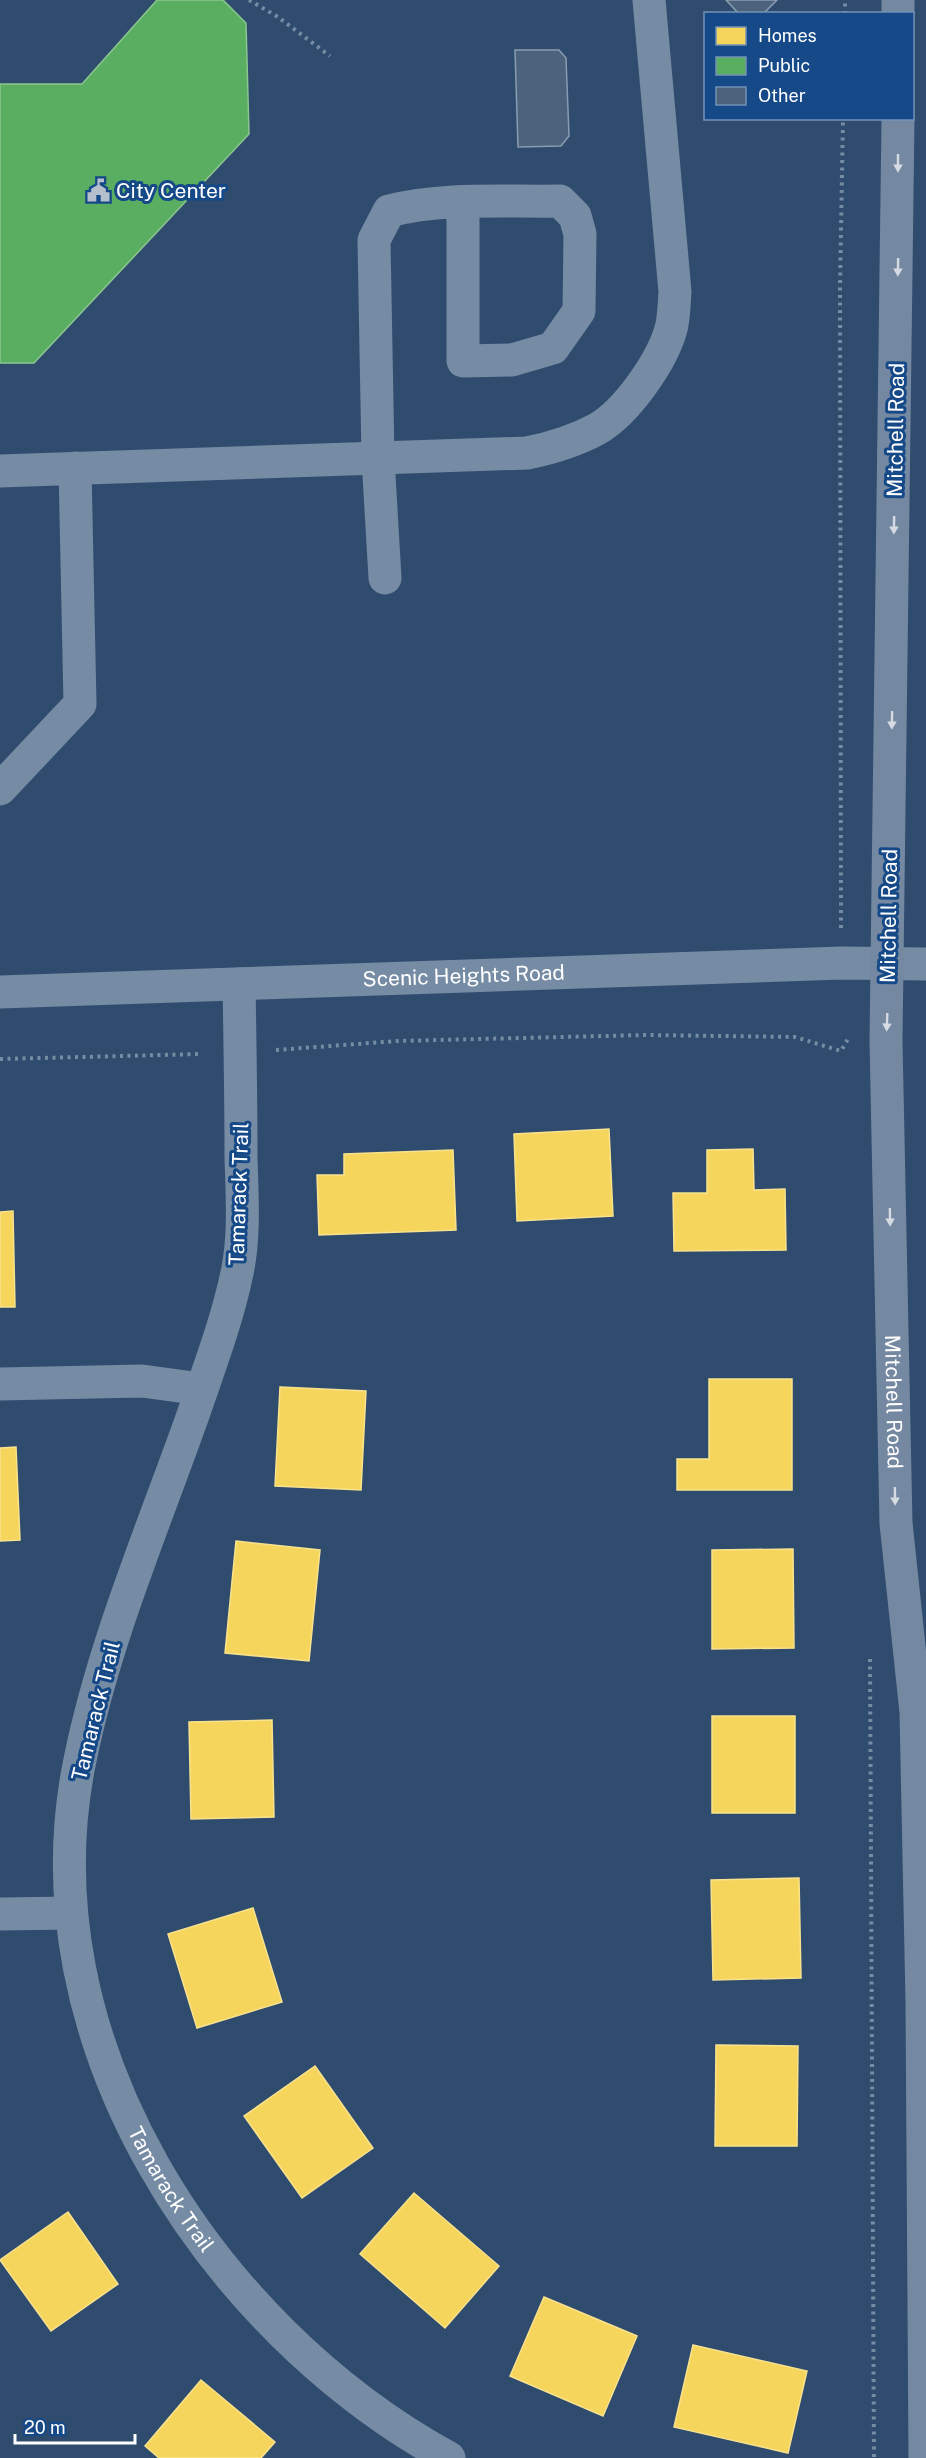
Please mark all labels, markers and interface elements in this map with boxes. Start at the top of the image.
legend [704,12,914,120]
text: Homes [758,25,817,46]
text: Public [758,55,810,76]
text: Other [758,85,806,106]
one-way arrow [893,154,903,173]
public building icon: City Center [85,178,111,204]
place label: City Center [116,178,226,203]
one-way arrow [893,257,902,276]
street label: Mitchell Road [882,363,909,497]
one-way arrow [890,515,899,534]
one-way arrow [887,710,897,729]
street label: Mitchell Road [875,849,902,983]
street label: Scenic Heights Road [362,960,565,992]
one-way arrow [882,1012,892,1031]
street label: Tamarack Trail [224,1122,253,1266]
one-way arrow [885,1207,895,1226]
street label: Mitchell Road [880,1334,908,1469]
one-way arrow [890,1486,900,1505]
street label: Tamarack Trail [66,1638,125,1783]
street label: Tamarack Trail [123,2122,220,2257]
scale bar [15,2407,135,2445]
text: 20 m [24,2417,66,2438]

